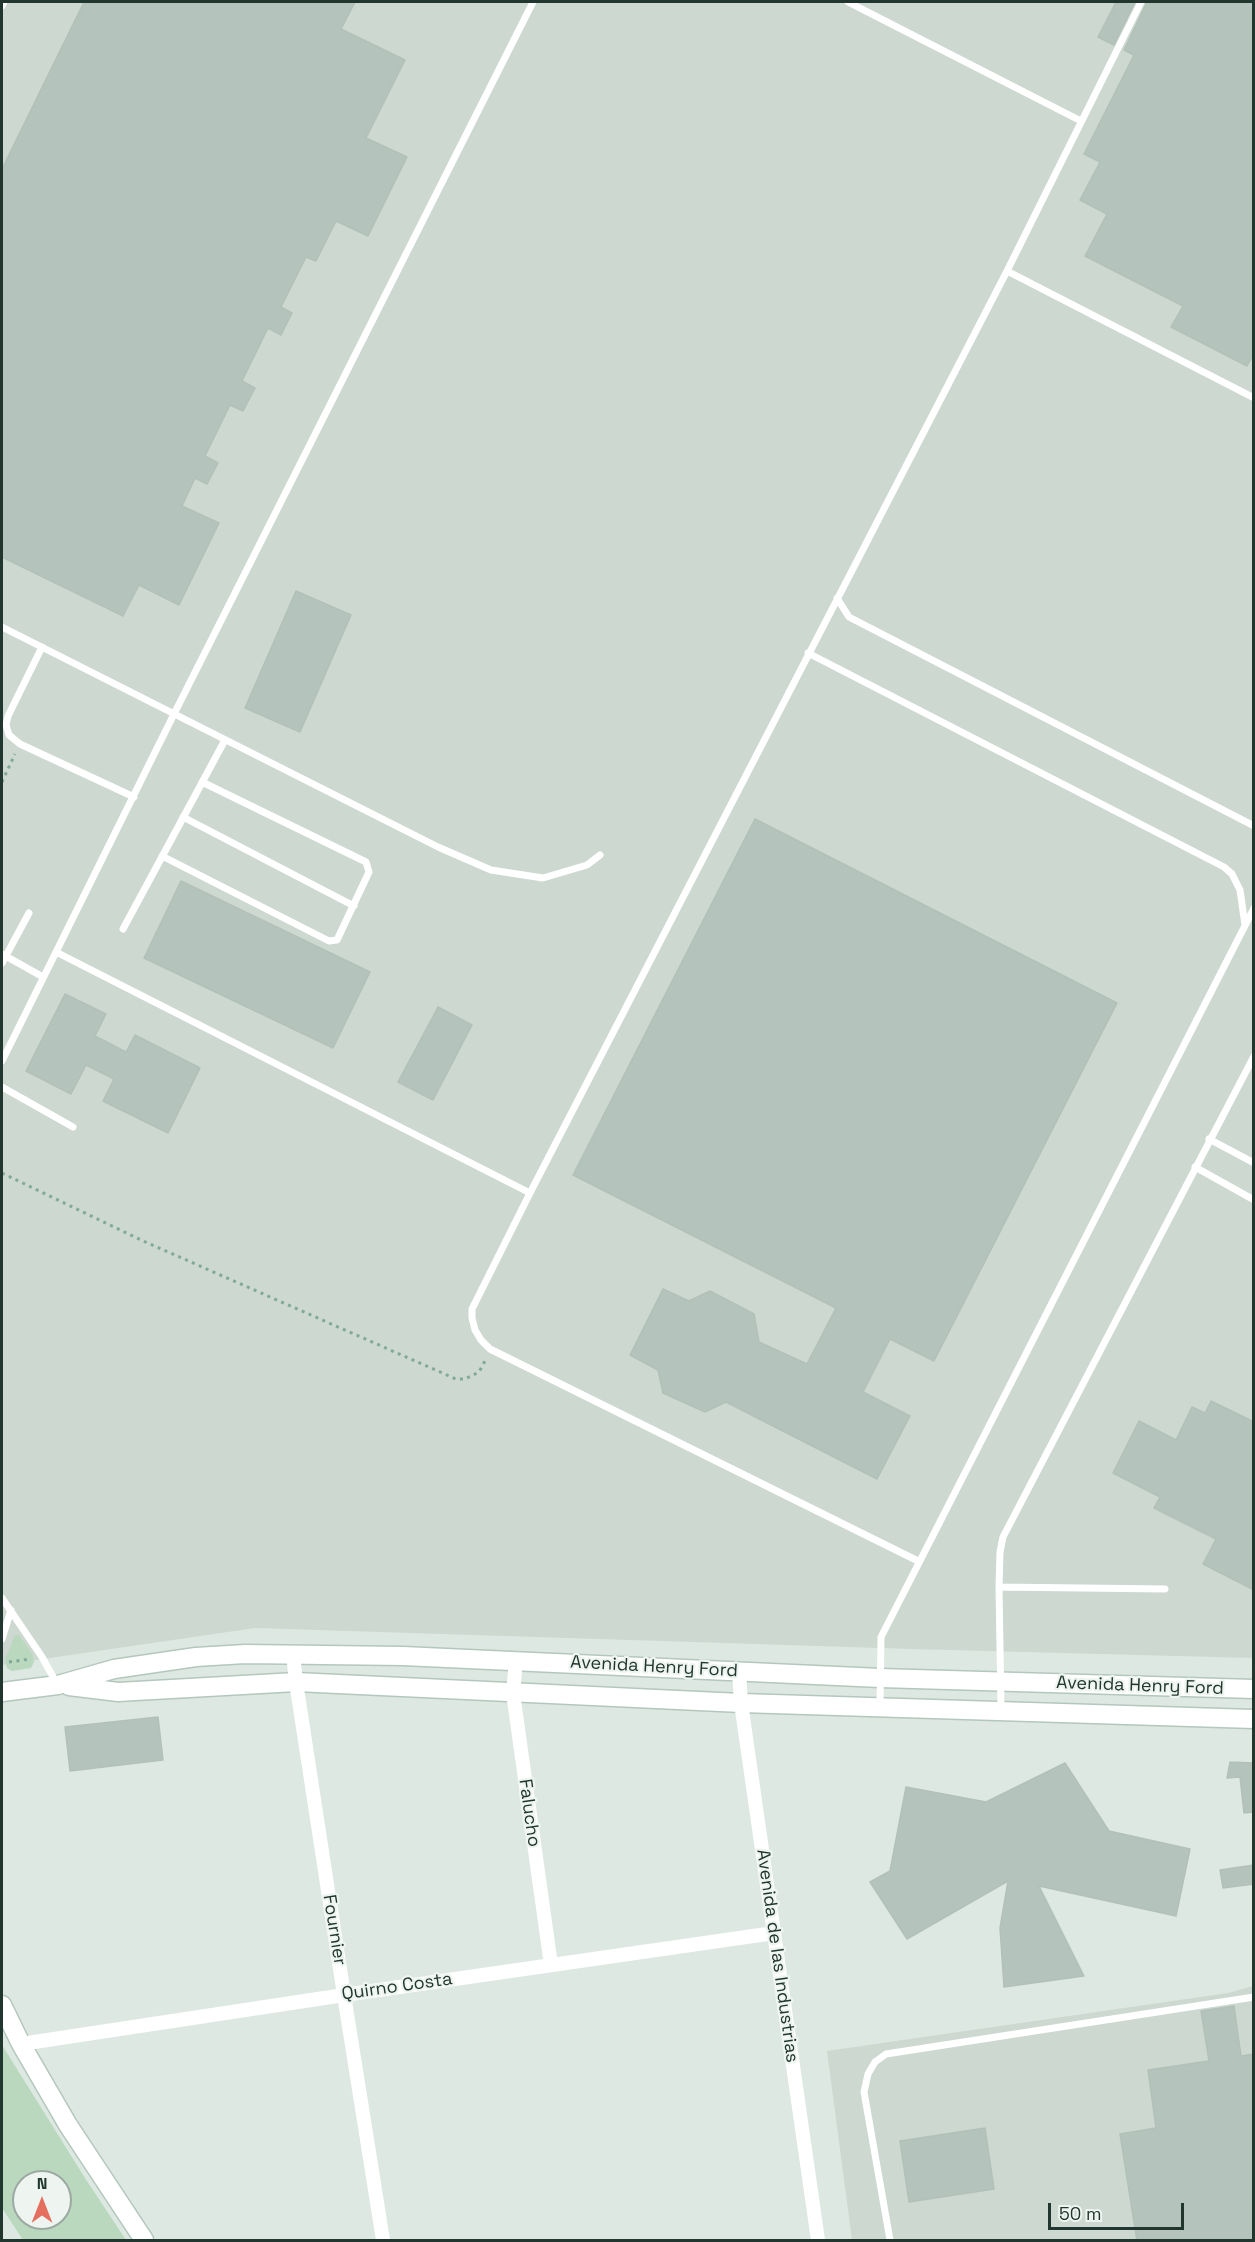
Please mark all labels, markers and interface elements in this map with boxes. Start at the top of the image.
street label: Avenida Henry Ford [570,1652,738,1682]
street label: Avenida Henry Ford [1056,1672,1224,1700]
street label: Falucho [514,1778,544,1848]
street label: Avenida de las Industrias [751,1848,803,2064]
street label: Fournier [318,1893,350,1967]
street label: Quirno Costa [340,1969,454,2005]
north arrow [12,2170,72,2230]
text: N [37,2173,47,2194]
scale bar [1051,2191,1188,2229]
text: 50 m [1059,2202,1101,2225]

